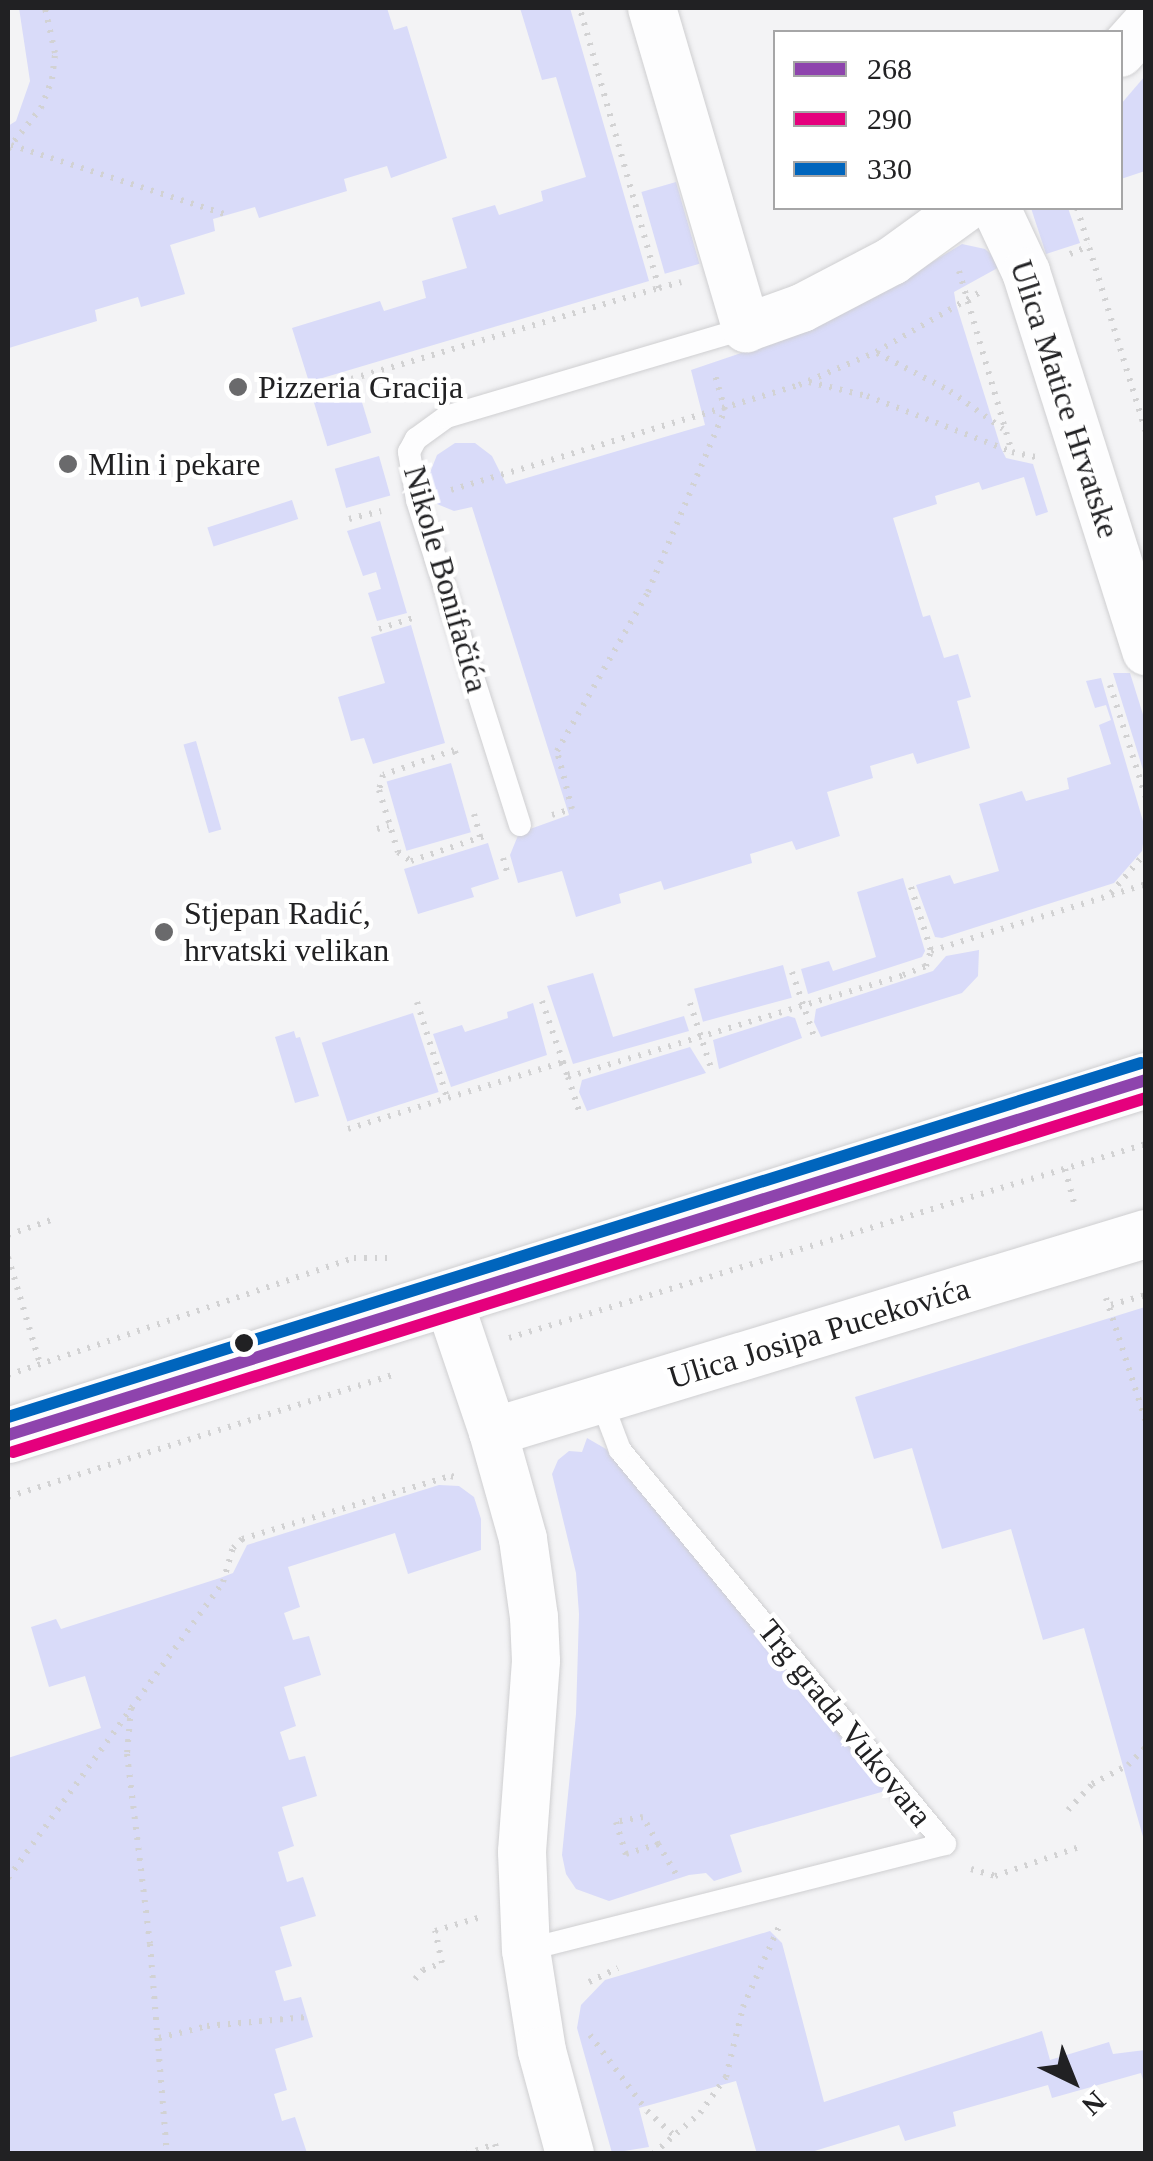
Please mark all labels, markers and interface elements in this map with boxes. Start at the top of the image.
legend [773,30,1123,210]
text: 268 [867,52,912,85]
text: 290 [867,102,912,135]
text: 330 [867,152,912,185]
street label: Ulica Matice Hrvatske [1002,255,1128,543]
place label: Pizzeria Gracija [258,368,463,406]
marker: Pizzeria Gracija [227,376,249,398]
place label: Mlin i pekare [88,445,260,483]
marker: Mlin i pekare [57,453,79,475]
street label: Nikole Bonifačića [395,461,497,697]
place label: Stjepan Radić, hrvatski velikan [184,895,389,970]
marker: Stjepan Radić, hrvatski velikan [153,921,175,943]
street label: Ulica Josipa Pucekovića [664,1269,974,1397]
unlabelled marker [234,1333,254,1353]
street label: Trg grada Vukovara [750,1612,940,1834]
north arrow [1023,2031,1123,2131]
text: N [1076,2085,1112,2122]

